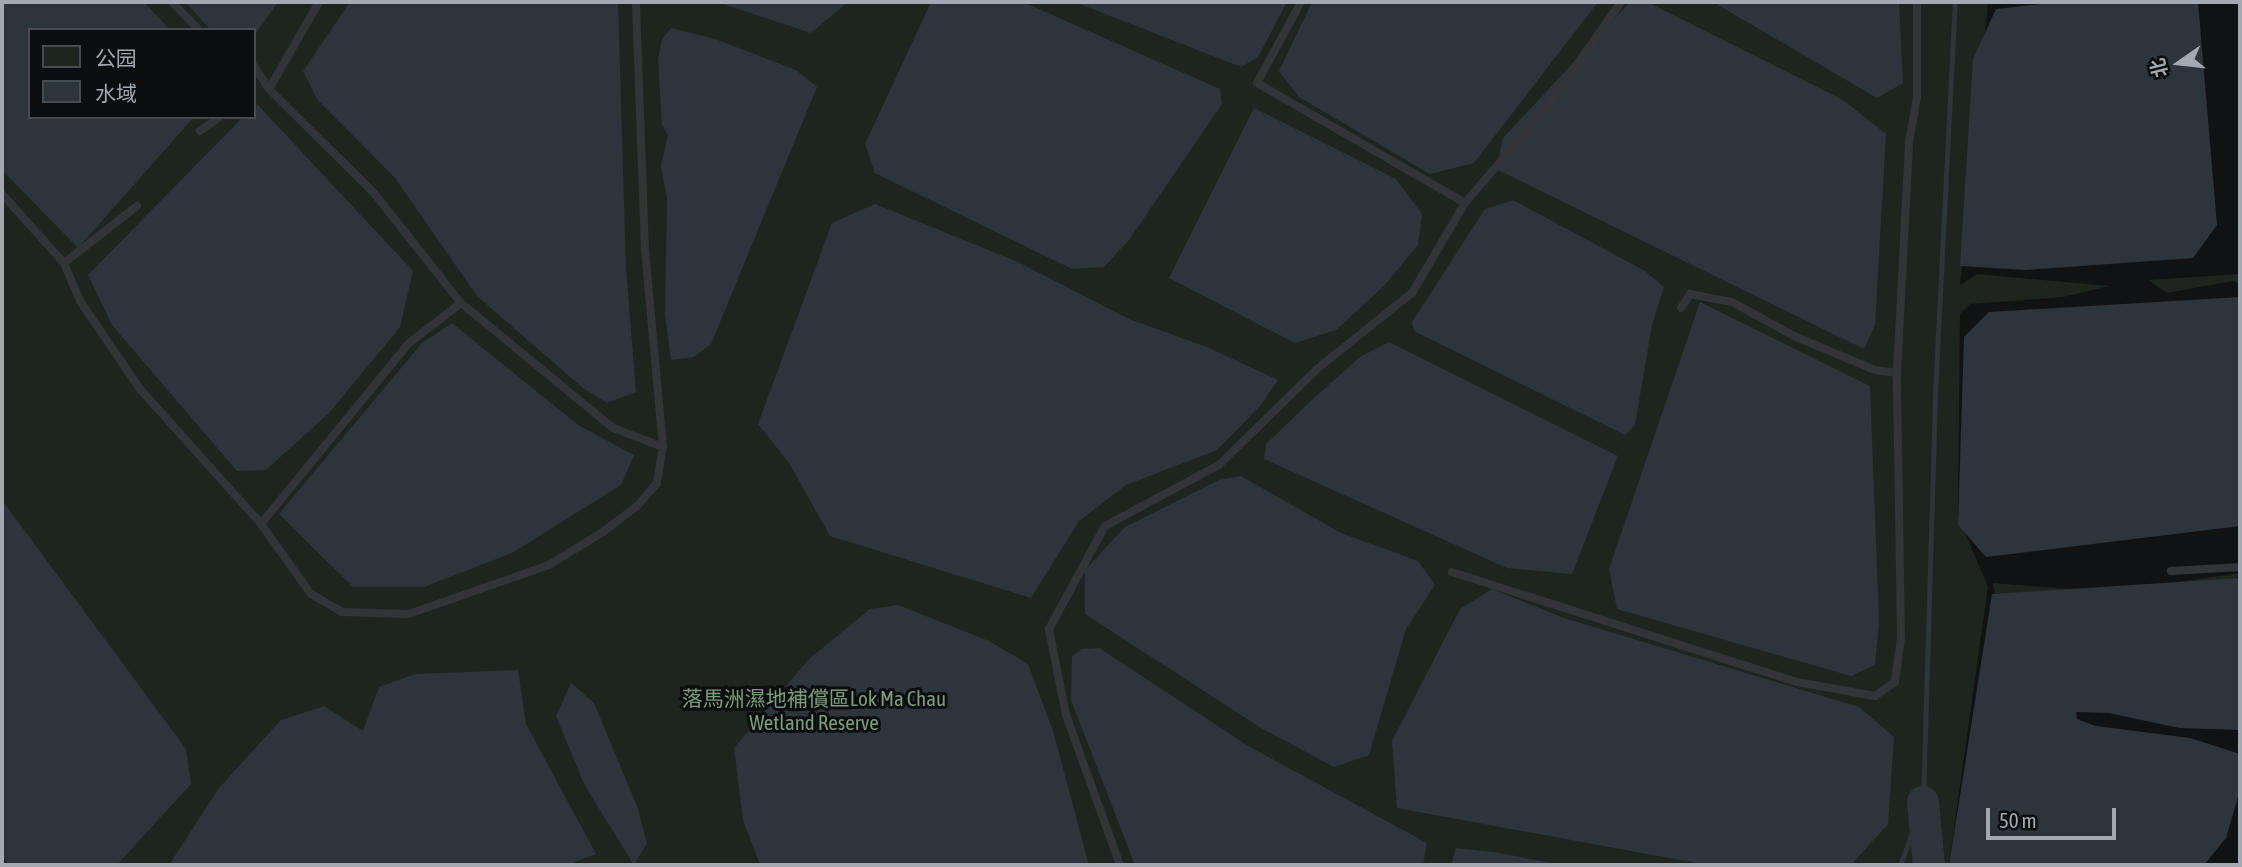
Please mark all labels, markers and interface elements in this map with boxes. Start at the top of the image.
legend [28,28,256,119]
north arrow [2144,28,2214,98]
text: 公园 [95,46,137,70]
text: 北 [2146,56,2172,80]
text: 水域 [95,81,137,105]
park label: 落馬洲濕地補償區Lok Ma Chau Wetland Reserve [682,685,946,735]
scale bar [1990,794,2120,838]
text: 50 m [1999,808,2037,832]

